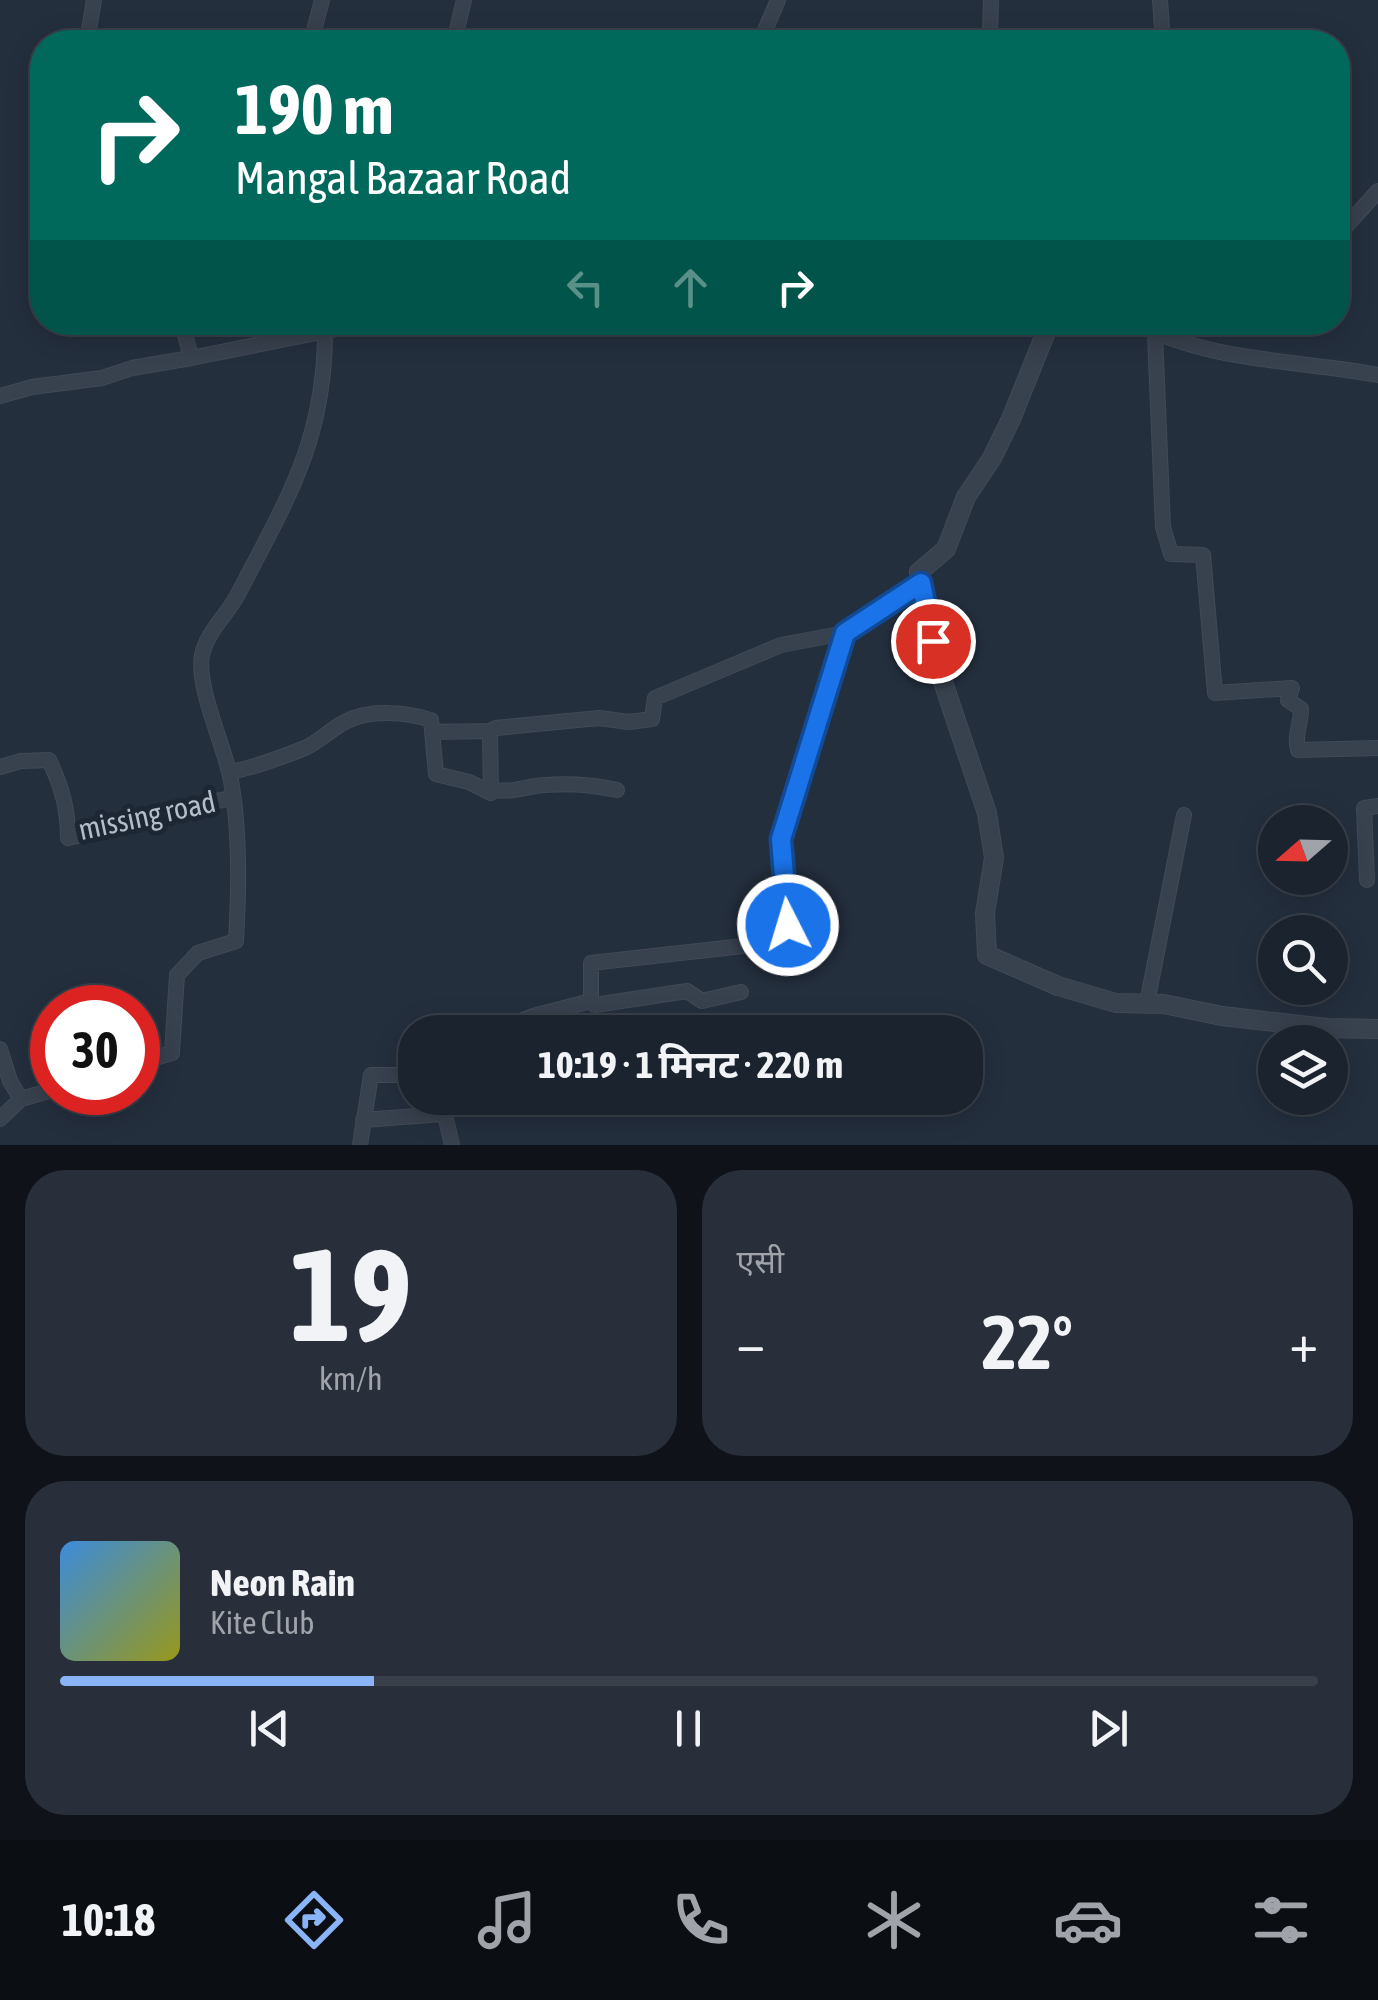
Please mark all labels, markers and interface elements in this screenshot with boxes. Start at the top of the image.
text: 190 m [235,69,394,149]
icon: right [70,70,200,200]
text: Mangal Bazaar Road [235,152,571,204]
icon: left [558,260,613,315]
icon: ahead [663,260,718,315]
icon: right [768,260,823,315]
pin [891,599,976,684]
icon: arrive [906,614,961,669]
street label: missing road [75,784,218,846]
north arrow [1258,805,1348,895]
map controls [1258,805,1348,1115]
position arrow [736,873,840,977]
button: search [1258,915,1348,1005]
speed limit sign: 30 [30,985,160,1115]
button: layers [1258,1025,1348,1115]
text: 10:19 · 1 मिनट · 220 m [538,1043,843,1086]
text: 19 [290,1220,412,1369]
text: एसी [737,1243,784,1280]
text: 22° [982,1299,1073,1385]
text: − [737,1311,765,1374]
text: + [1289,1311,1318,1374]
text: km/h [319,1360,382,1397]
text: Neon Rain [210,1561,355,1604]
text: Kite Club [210,1604,314,1641]
icon: previous [242,1701,297,1756]
icon: pause [661,1701,716,1756]
icon: next [1081,1701,1136,1756]
icon: directions [279,1885,349,1955]
icon: music [472,1885,542,1955]
icon: phone [666,1885,736,1955]
icon: climate [859,1885,929,1955]
icon: car [1053,1885,1123,1955]
icon: filters [1246,1885,1316,1955]
text: 10:18 [62,1894,155,1946]

